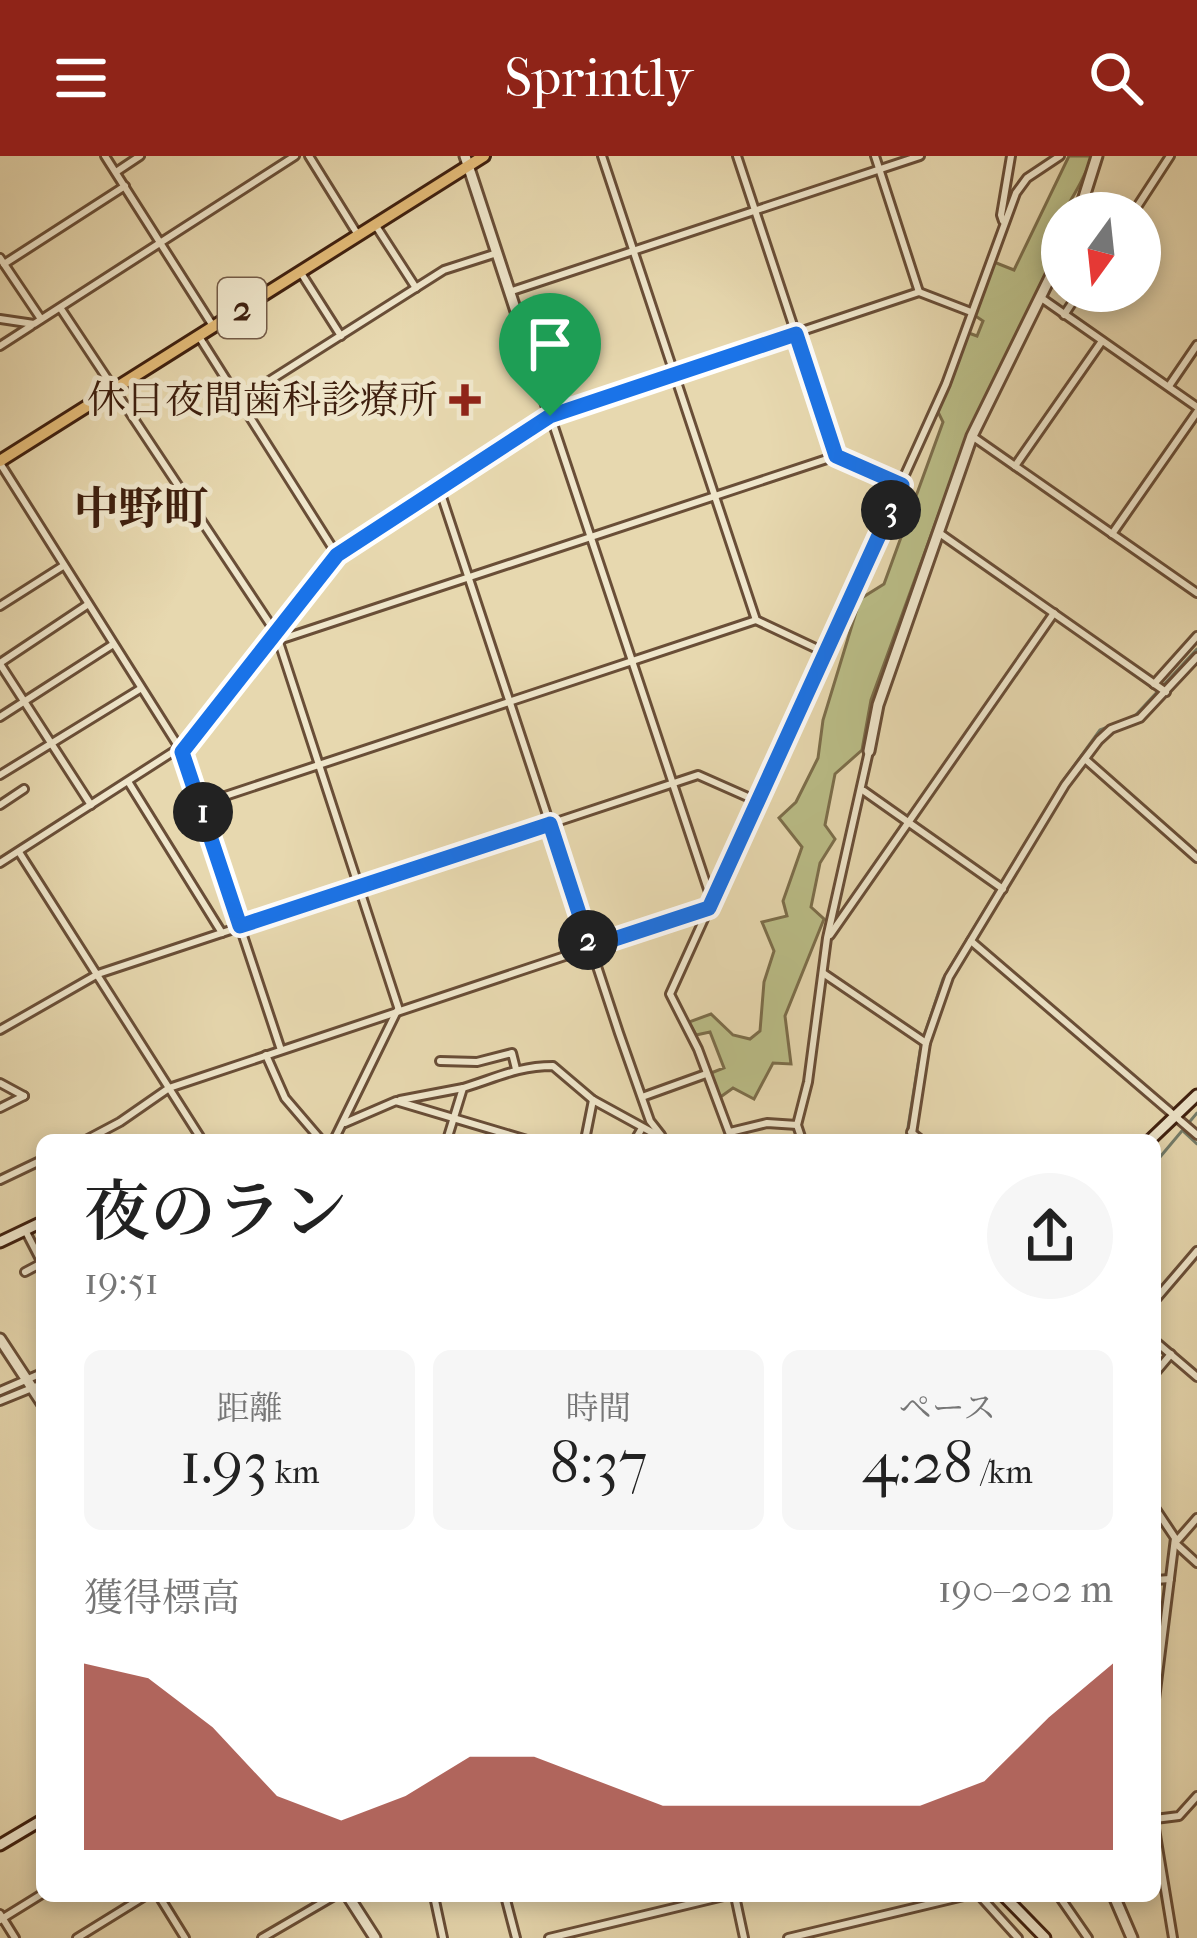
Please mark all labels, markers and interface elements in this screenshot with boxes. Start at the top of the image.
icon: menu [48,45,114,111]
icon: search [1083,45,1149,111]
text: Sprintly [504,47,693,110]
north arrow [1041,192,1161,312]
map controls [1041,192,1161,312]
road number: 2 [218,278,266,338]
pin [499,293,601,416]
icon: arrive [517,311,583,377]
place label: 休日夜間歯科診療所 [87,377,438,423]
marker: 休日夜間歯科診療所 [449,384,481,416]
pin: 3 [861,480,921,540]
district label: 中野町 [73,483,209,536]
text: 3 [884,490,898,529]
pin: 1 [173,782,233,842]
text: 1 [197,792,209,831]
pin: 2 [558,910,618,970]
text: 2 [580,920,596,959]
button: share [987,1173,1113,1299]
text: 夜のラン [84,1174,348,1251]
text: 19:51 [84,1258,159,1304]
text: 距離 [217,1389,283,1428]
text: 時間 [566,1389,632,1428]
text: ペース [899,1389,996,1428]
text: 1.93 [180,1428,268,1499]
text: 8:37 [549,1428,648,1499]
text: 4:28 [862,1428,973,1499]
text: km [268,1453,319,1492]
text: /km [973,1453,1033,1492]
text: 190–202 m [938,1566,1113,1612]
text: 獲得標高 [84,1575,240,1621]

